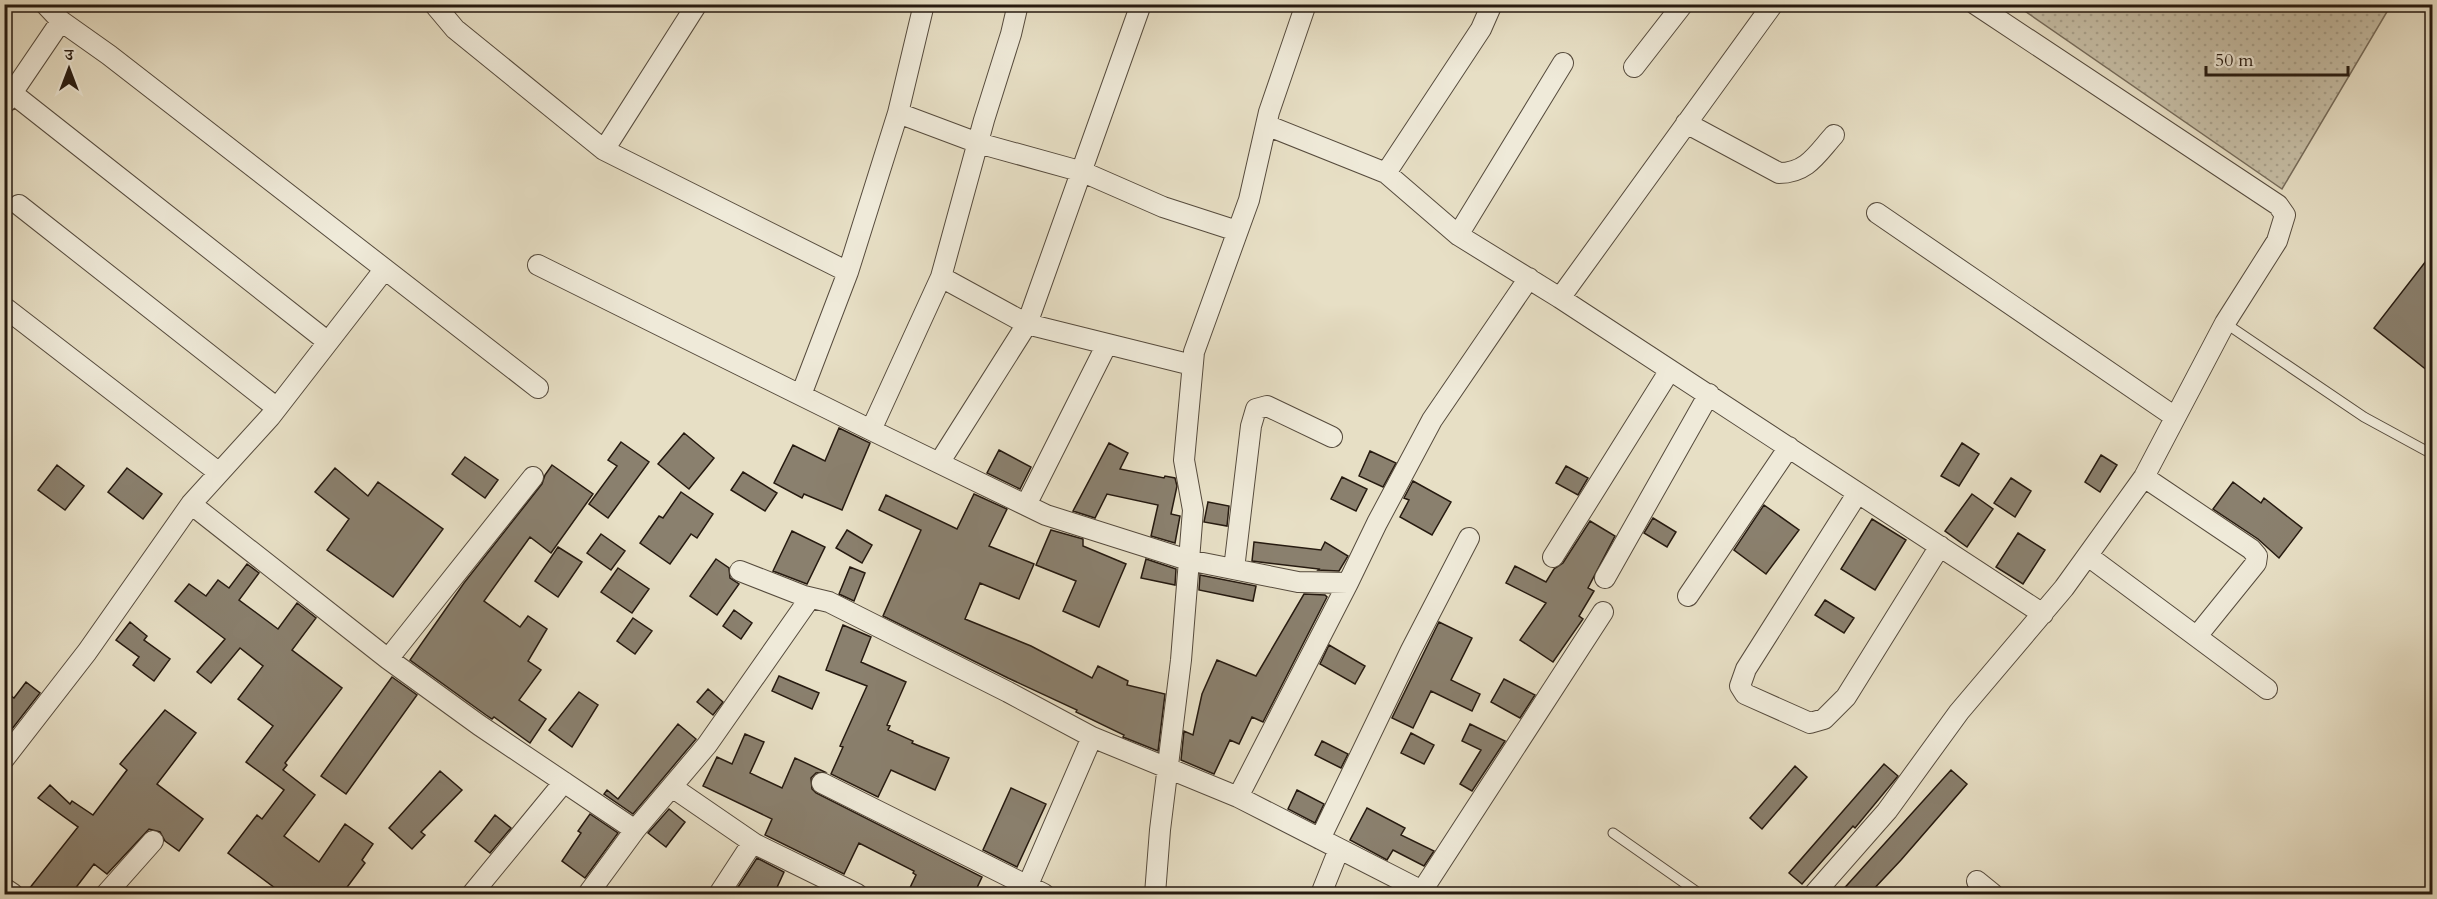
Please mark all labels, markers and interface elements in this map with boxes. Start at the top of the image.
north arrow [39,39,99,99]
scale bar [2206,39,2348,77]
text: उ [64,44,75,66]
text: 50 m [2215,48,2254,73]

